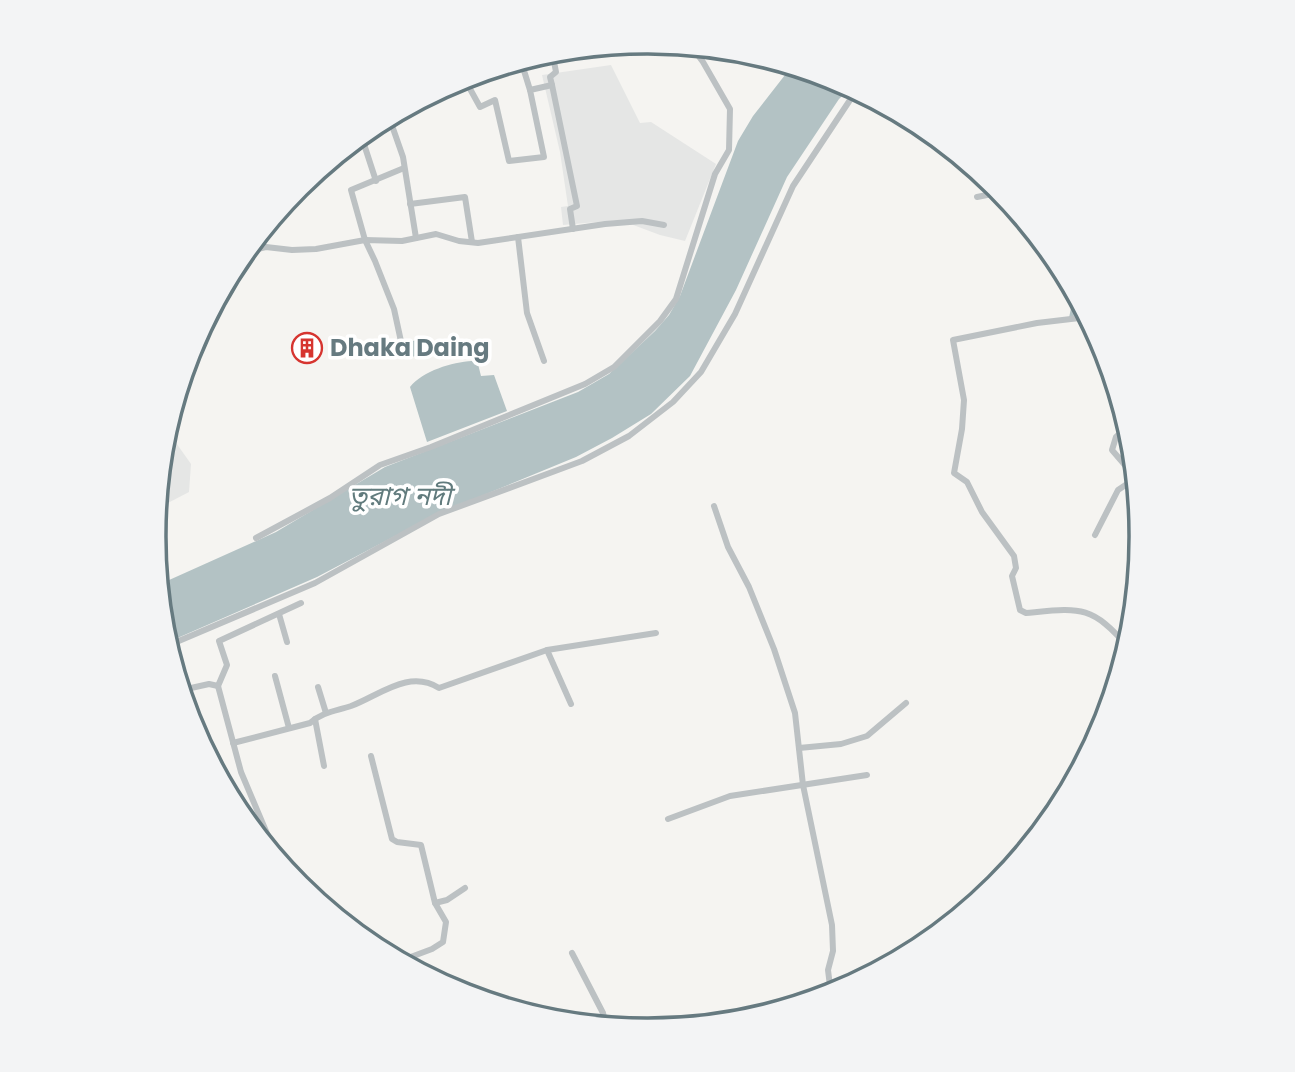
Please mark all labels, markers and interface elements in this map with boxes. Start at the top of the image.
building icon: Dhaka Daing [290,331,324,365]
place label: Dhaka Daing [330,331,489,364]
water label: তুরাগ নদী [349,478,456,514]

